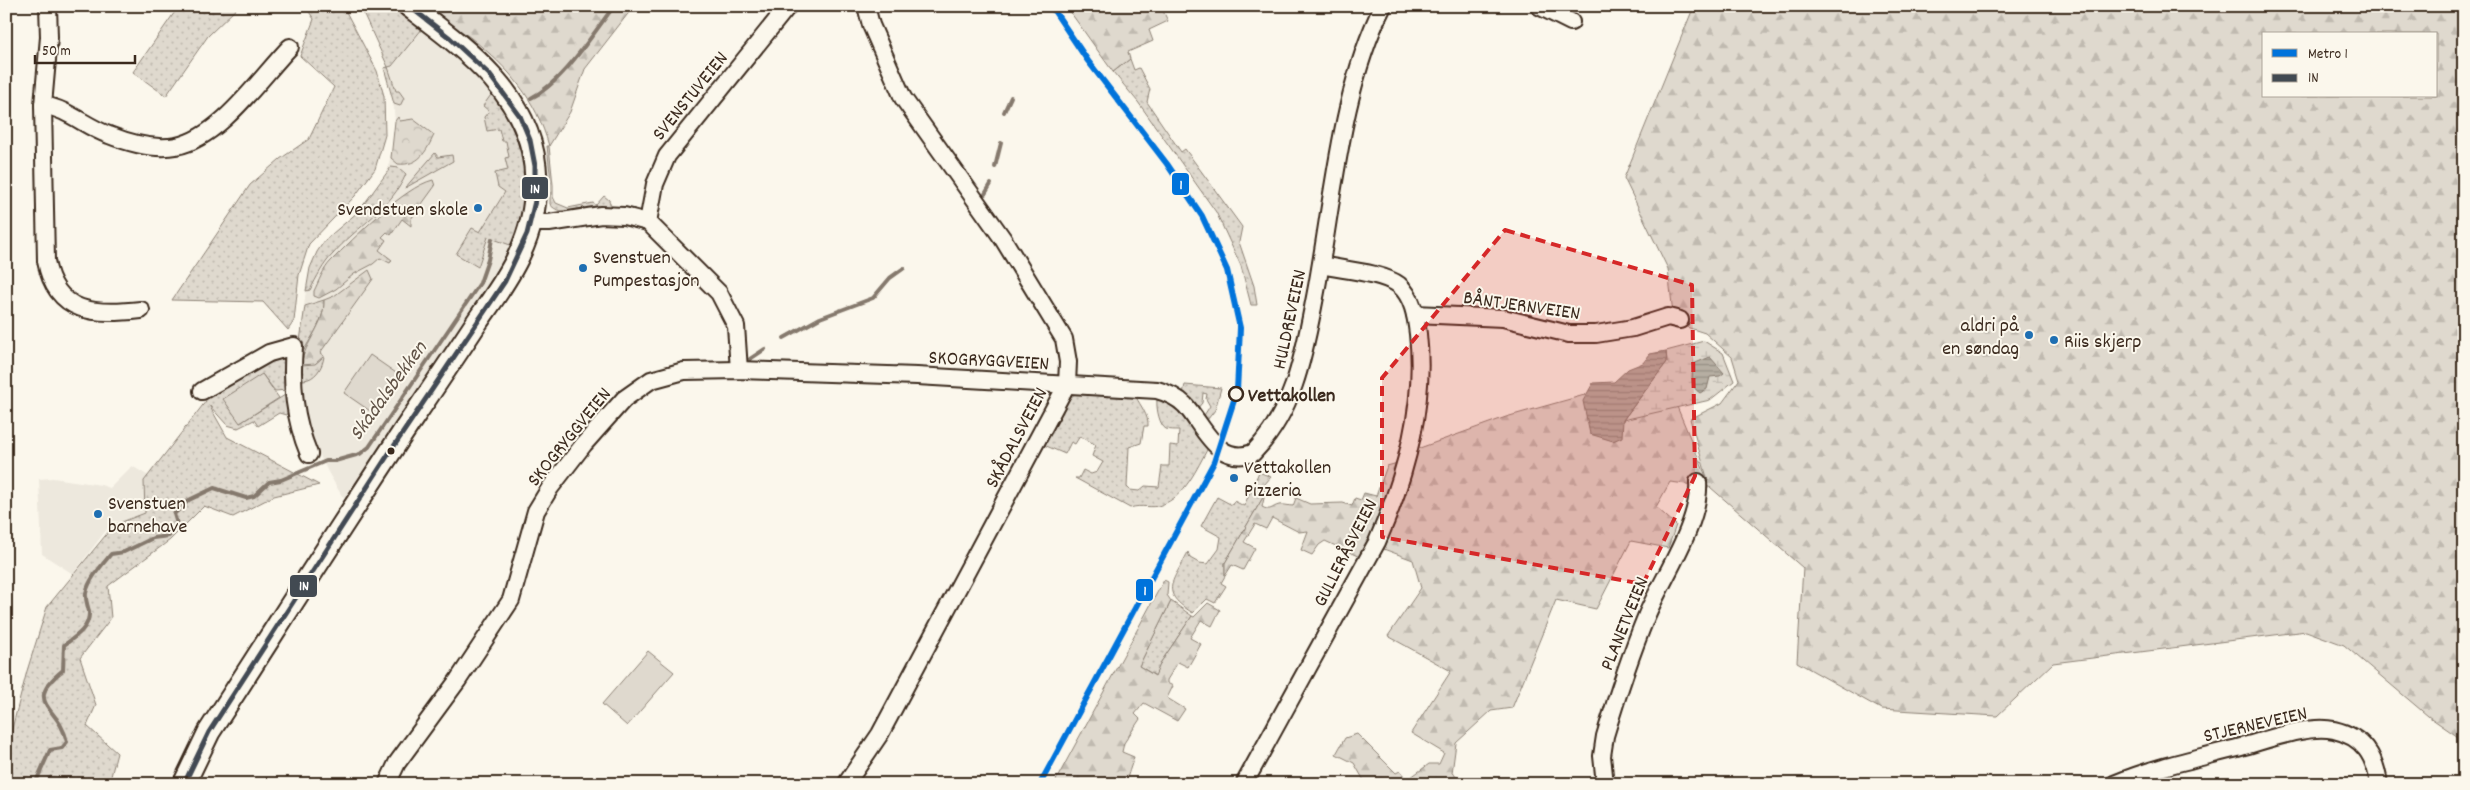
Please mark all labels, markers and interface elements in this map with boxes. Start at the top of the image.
scale bar [35,32,135,64]
legend [2262,32,2438,98]
text: 50 m [42,41,71,63]
text: Metro 1 [2308,44,2348,66]
street label: SVENSTUVEIEN [647,46,736,148]
text: 1N [2308,68,2319,90]
line badge: 1 [1171,172,1190,196]
line badge: 1N [521,176,549,200]
text: 1 [1179,176,1183,196]
text: 1N [530,180,540,200]
place label: Svendstuen skole [337,197,468,225]
marker: Svendstuen skole [472,202,484,214]
place label: Svenstuen Pumpestasjon [593,245,699,296]
marker: Svenstuen Pumpestasjon [577,262,589,274]
street label: HULDREVEIEN [1267,267,1315,372]
street label: BÅNTJERNVEIEN [1461,285,1582,329]
place label: aldri på en søndag [1942,313,2019,364]
marker: aldri på en søndag [2023,329,2035,341]
place label: Riis skjerp [2064,329,2141,357]
marker: Riis skjerp [2048,334,2060,346]
water label: Skådalsbekken [343,335,437,448]
street label: SKOGRYGGVEIEN [928,345,1050,379]
street label: SKOGRYGGVEIEN [521,382,619,494]
street label: SKÅDALSVEIEN [979,383,1056,494]
place label: Vettakollen [1248,383,1335,411]
marker: Vettakollen [1228,386,1244,402]
unlabelled marker [386,446,396,456]
place label: Vettakollen Pizzeria [1244,455,1331,506]
marker: Vettakollen Pizzeria [1228,472,1240,484]
place label: Svenstuen barnehave [108,491,187,542]
street label: GULLERÅSVEIEN [1307,494,1386,612]
marker: Svenstuen barnehave [92,508,104,520]
street label: PLANETVEIEN [1594,573,1657,675]
line badge: 1N [289,574,318,598]
text: 1N [299,577,309,597]
line badge: 1 [1135,578,1154,602]
text: 1 [1143,582,1147,602]
street label: STJERNEVEIEN [2201,700,2310,751]

